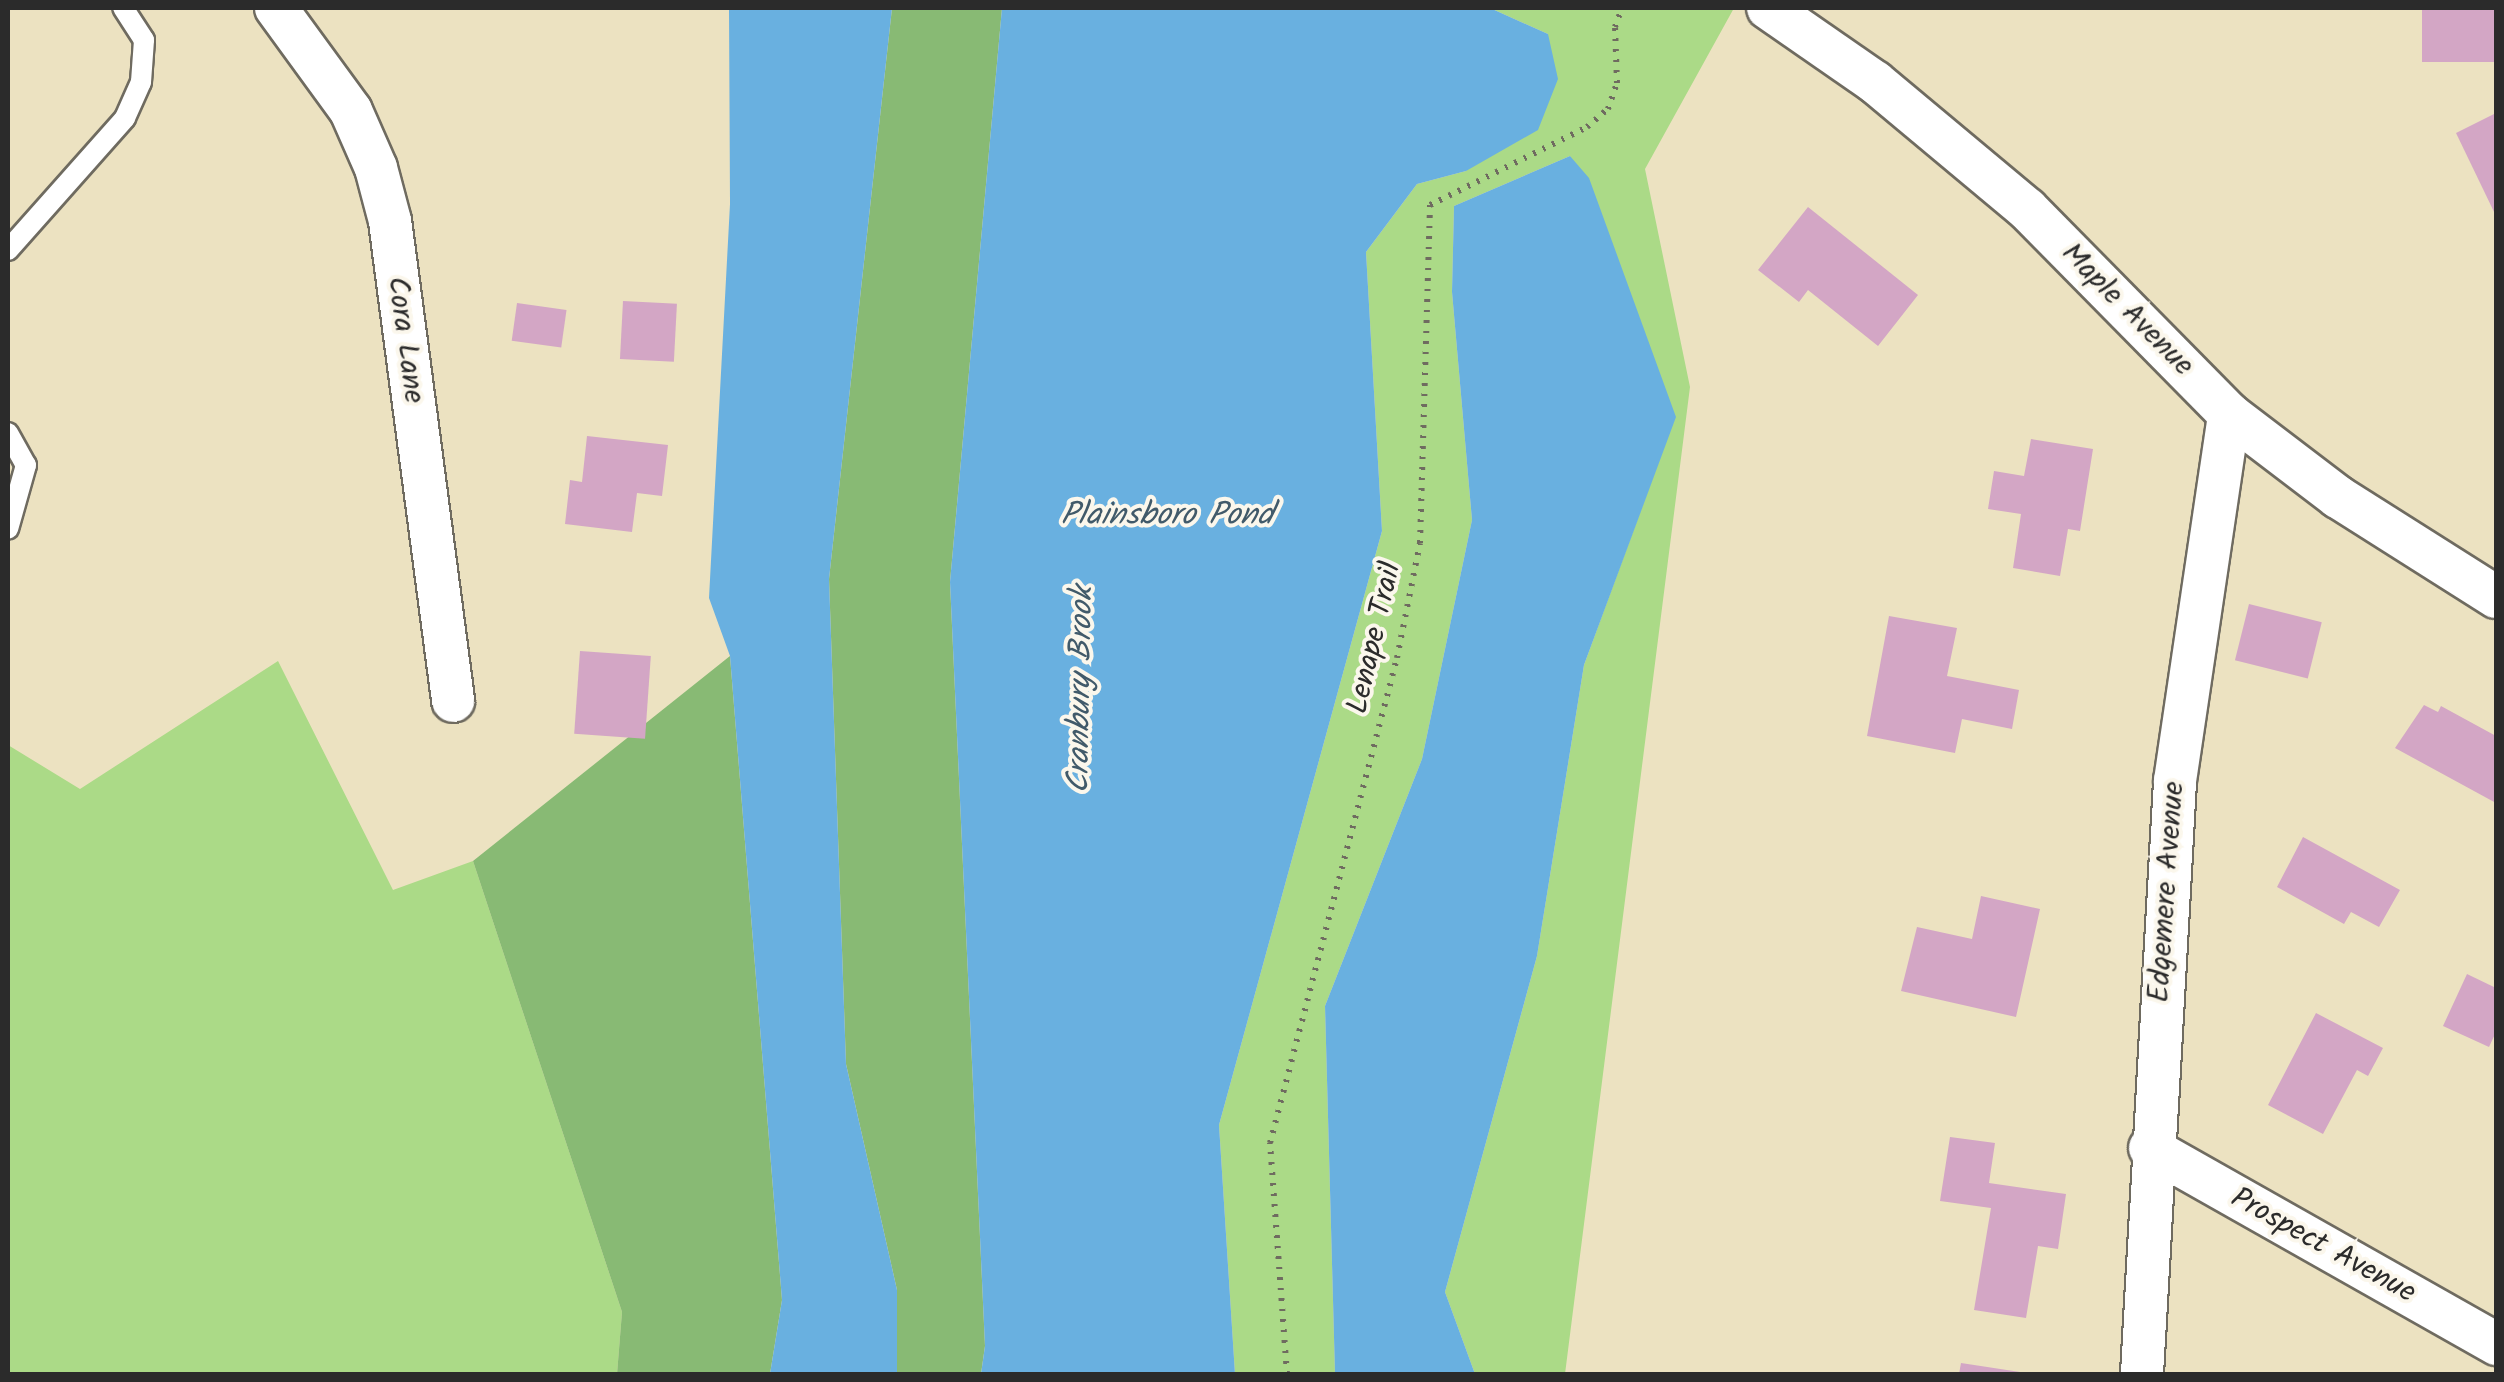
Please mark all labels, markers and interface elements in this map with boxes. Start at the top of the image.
street label: Maple Avenue [2053,236,2201,384]
street label: Cora Lane [378,274,432,406]
water label: Plainsboro Pond [1061,497,1273,535]
street label: Lenape Trail [1340,559,1410,717]
water label: Cranbury Brook [1061,586,1103,794]
street label: Edgemere Avenue [2141,780,2193,1004]
street label: Prospect Avenue [2224,1180,2422,1312]

